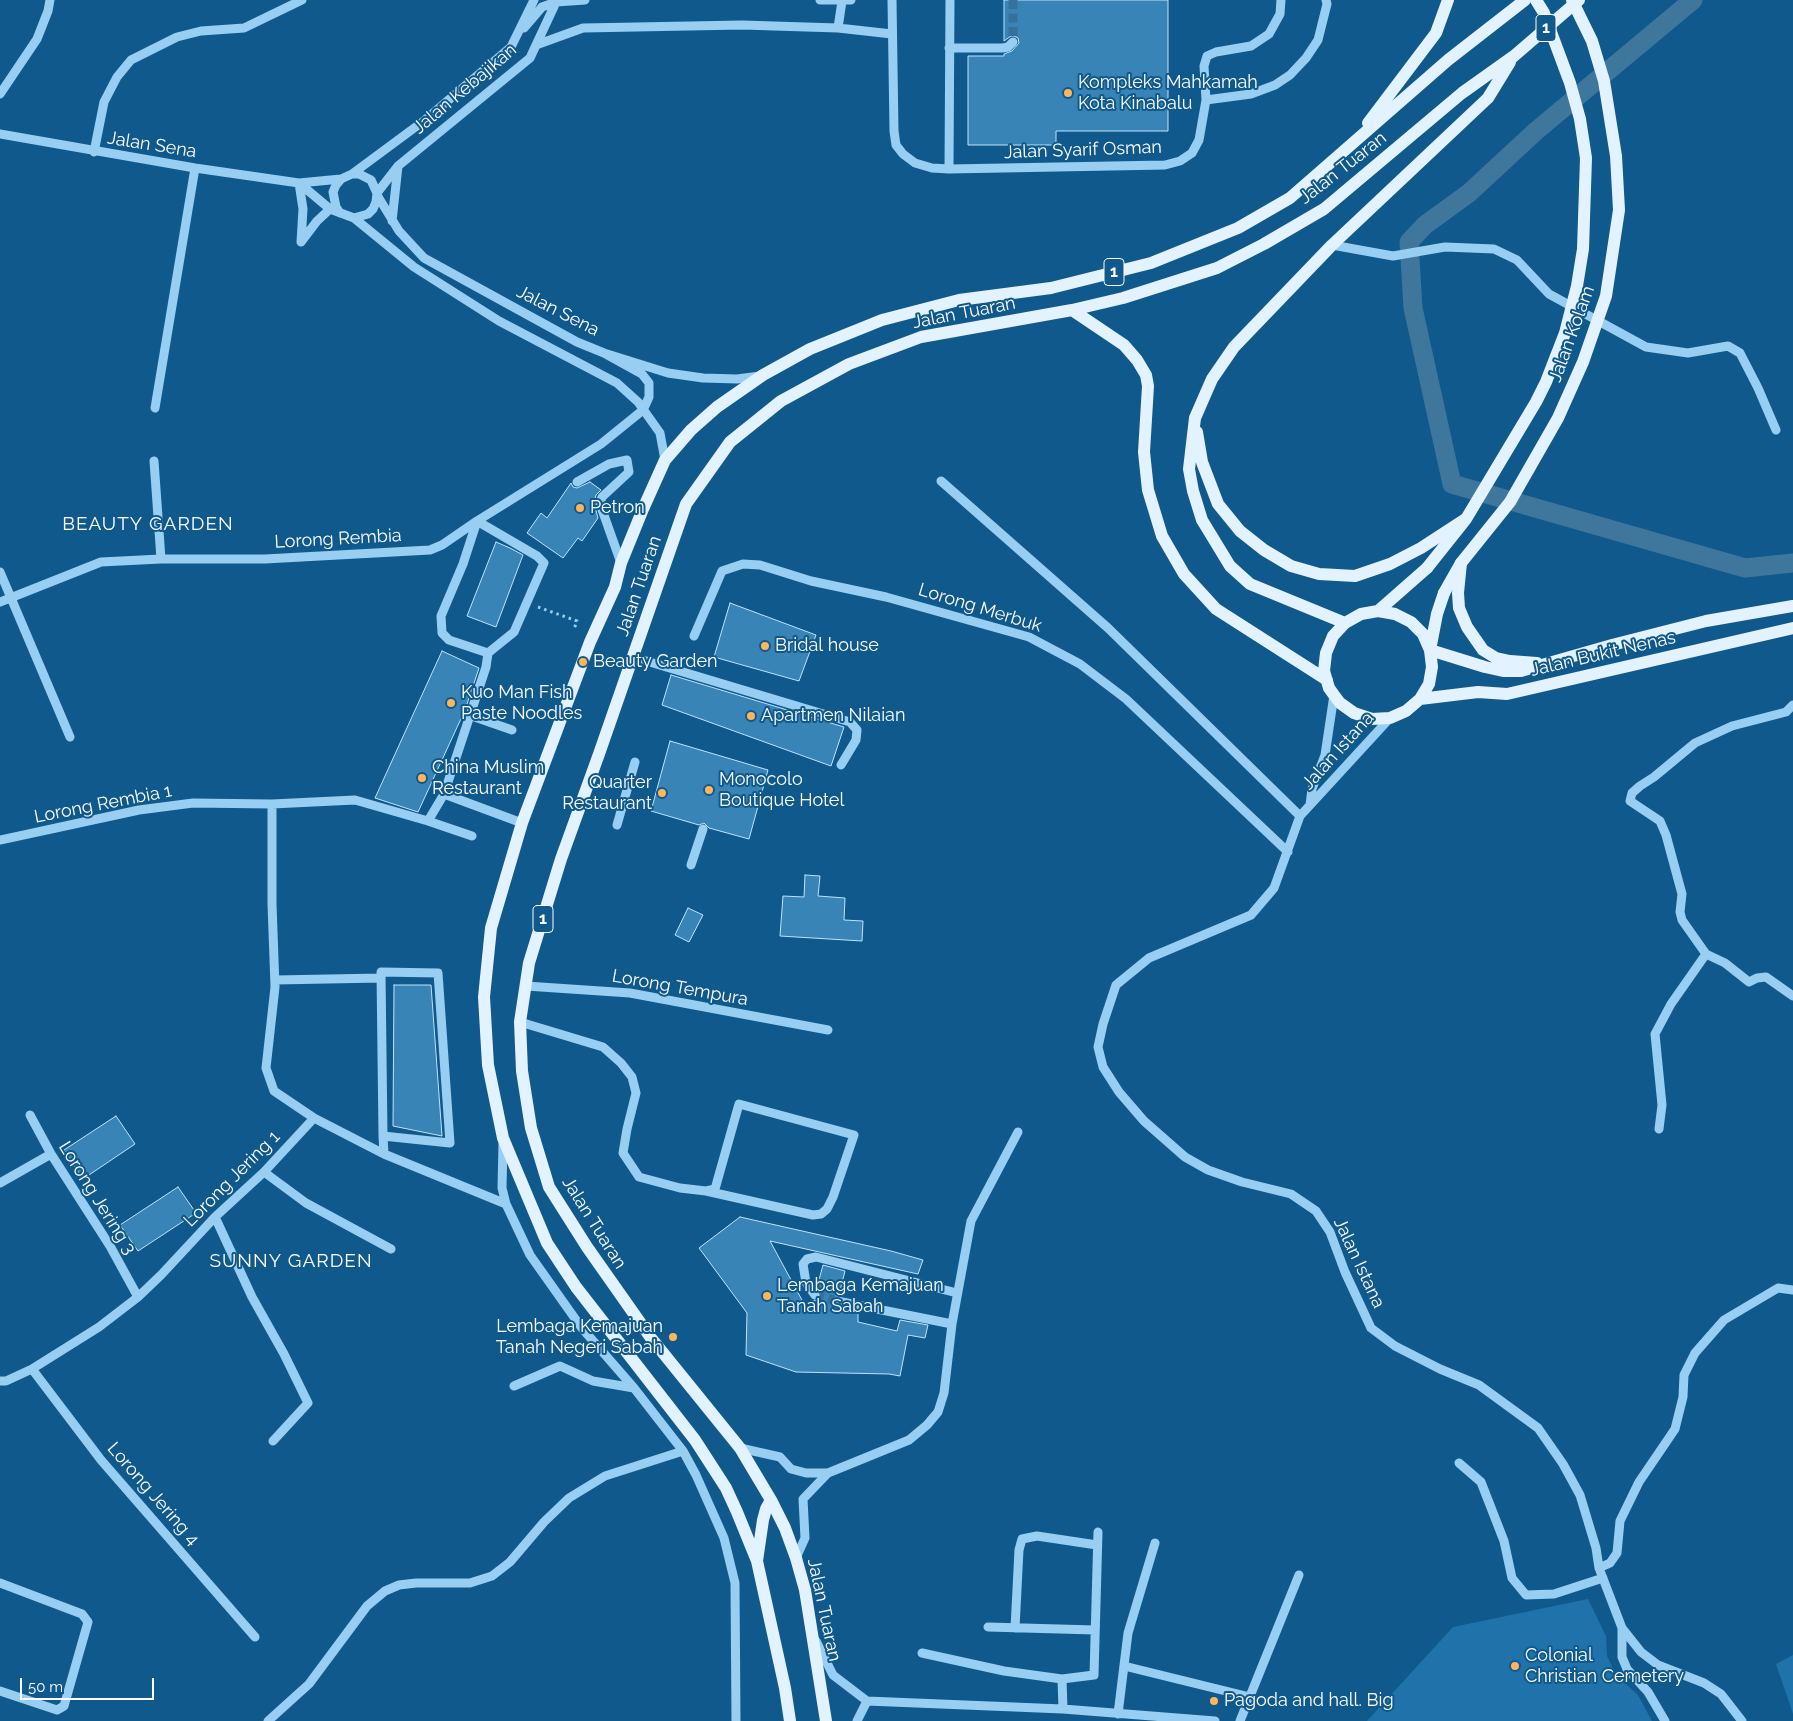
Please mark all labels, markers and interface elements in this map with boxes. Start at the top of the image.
road number: 1 [1536,14,1556,42]
street label: Jalan Kebajikan [409,39,521,139]
place label: Kompleks Mahkamah Kota Kinabalu [1078,72,1258,115]
marker: Kompleks Mahkamah Kota Kinabalu [1062,87,1074,99]
street label: Jalan Sena [106,127,198,163]
street label: Jalan Tuaran [1295,127,1391,209]
street label: Jalan Syarif Osman [1004,136,1162,164]
road number: 1 [1104,258,1124,286]
street label: Jalan Sena [513,281,603,341]
street label: Jalan Kolam [1545,283,1599,385]
street label: Jalan Tuaran [911,292,1017,334]
place label: Petron [590,497,645,519]
marker: Petron [574,502,586,514]
district label: BEAUTY GARDEN [61,513,235,535]
street label: Lorong Rembia [274,525,402,553]
street label: Jalan Tuaran [612,533,666,639]
street label: Lorong Merbuk [916,579,1044,637]
street label: Jalan Bukit Nenas [1528,627,1678,681]
place label: Bridal house [775,635,879,657]
marker: Bridal house [759,640,771,652]
place label: Beauty Garden [593,651,717,673]
marker: Beauty Garden [577,656,589,668]
place label: Kuo Man Fish Paste Noodles [461,682,582,724]
marker: Kuo Man Fish Paste Noodles [445,697,457,709]
place label: Apartmen Nilaian [761,705,905,727]
street label: Jalan Istana [1297,708,1379,794]
marker: Apartmen Nilaian [745,710,757,722]
place label: China Muslim Restaurant [432,757,544,800]
place label: Monocolo Boutique Hotel [719,769,844,812]
marker: China Muslim Restaurant [416,772,428,784]
place label: Quarter Restaurant [562,772,652,814]
street label: Lorong Rembia 1 [32,780,174,828]
marker: Monocolo Boutique Hotel [703,784,715,796]
marker: Quarter Restaurant [656,787,668,799]
road number: 1 [533,906,553,932]
street label: Lorong Tempura [610,965,750,1011]
street label: Lorong Jering 1 [179,1126,285,1232]
street label: Lorong Jering 3 [54,1138,140,1258]
street label: Jalan Tuaran [557,1173,631,1273]
street label: Jalan Istana [1329,1214,1389,1312]
district label: SUNNY GARDEN [208,1250,374,1272]
place label: Lembaga Kemajuan Tanah Sabah [777,1275,944,1318]
marker: Lembaga Kemajuan Tanah Sabah [761,1290,773,1302]
place label: Lembaga Kemajuan Tanah Negeri Sabah [496,1316,663,1358]
marker: Lembaga Kemajuan Tanah Negeri Sabah [667,1331,679,1343]
street label: Lorong Jering 4 [102,1438,204,1550]
street label: Jalan Tuaran [803,1557,845,1663]
place label: Colonial Christian Cemetery [1525,1645,1684,1688]
marker: Colonial Christian Cemetery [1509,1660,1521,1672]
scale bar [22,1668,156,1700]
text: 50 m [28,1678,63,1696]
place label: Pagoda and hall. Big [1224,1690,1394,1712]
marker: Pagoda and hall. Big [1208,1695,1220,1707]

